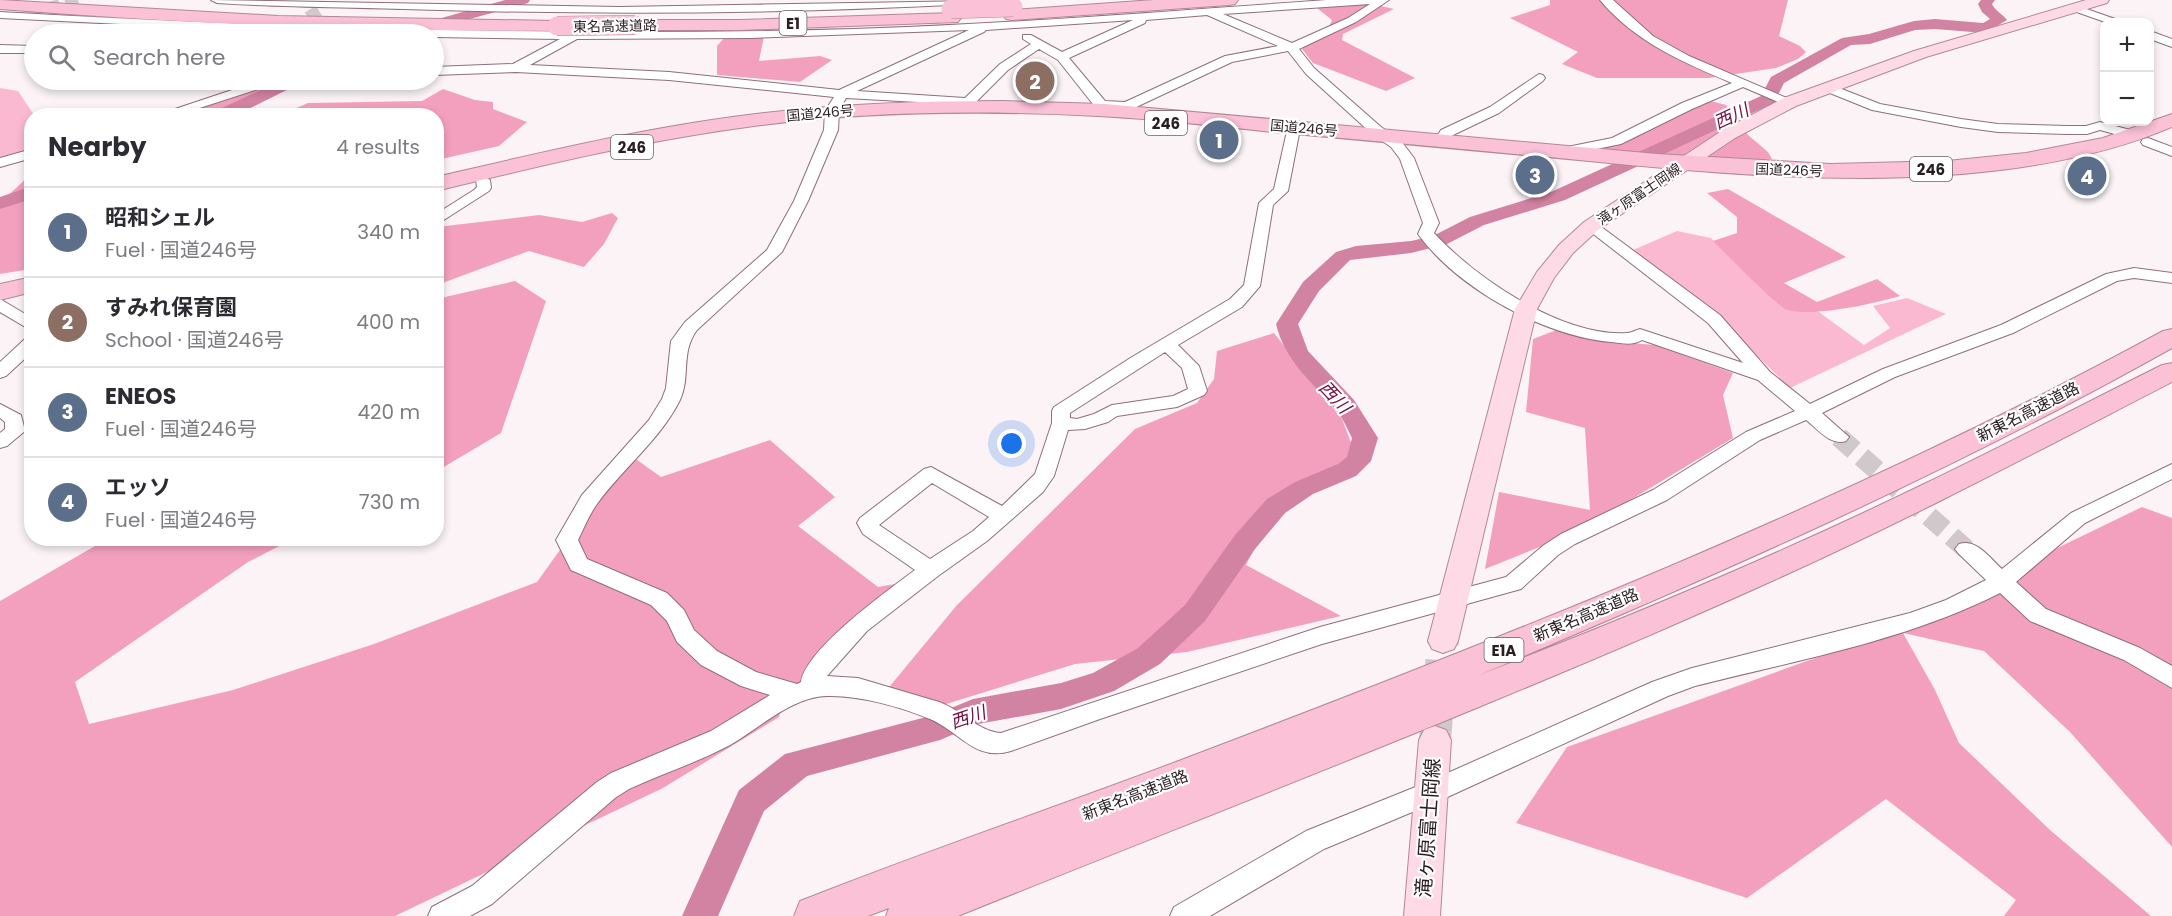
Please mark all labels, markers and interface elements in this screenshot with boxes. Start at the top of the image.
road number: E1 [780,11,806,35]
street label: 東名高速道路 [573,15,657,37]
map controls [2100,18,2154,126]
button: + [2100,18,2154,72]
search box [24,24,444,90]
icon: search [45,41,78,74]
text: Search here [93,42,226,73]
pin: 2 [1016,58,1054,104]
button: − [2100,72,2154,126]
water label: 西川 [1709,96,1754,135]
street label: 国道246号 [785,100,855,126]
road number: 246 [1145,111,1187,135]
street label: 国道246号 [1269,115,1339,141]
pin: 1 [1200,118,1238,162]
text: Nearby [48,129,146,165]
text: 4 results [336,133,420,161]
road number: 246 [611,135,653,159]
pin: 3 [1516,152,1555,198]
pin: 4 [2068,154,2106,198]
road number: 246 [1910,157,1952,181]
street label: 滝ヶ原富士岡線 [1593,158,1685,230]
street label: 国道246号 [1755,159,1823,181]
text: 昭和シェル [105,202,215,233]
text: 1 [64,218,71,246]
text: 340 m [357,218,420,246]
text: Fuel · 国道246号 [105,236,257,264]
text: すみれ保育園 [105,292,237,323]
text: 2 [62,308,73,336]
text: 400 m [356,308,420,336]
text: School · 国道246号 [105,326,284,354]
water label: 西川 [1314,375,1358,420]
street label: 新東名高速道路 [1973,376,2083,448]
text: ENEOS [105,381,176,412]
text: 3 [61,398,74,426]
text: 420 m [357,398,420,426]
text: Fuel · 国道246号 [105,415,257,443]
your location [997,429,1026,458]
text: エッソ [105,472,171,503]
text: 4 [61,488,74,516]
text: 730 m [359,488,420,516]
text: Fuel · 国道246号 [105,506,257,534]
street label: 新東名高速道路 [1530,583,1642,647]
road number: E1A [1484,638,1524,662]
water label: 西川 [947,699,991,735]
street label: 滝ヶ原富士岡線 [1409,757,1447,899]
street label: 新東名高速道路 [1079,764,1191,826]

